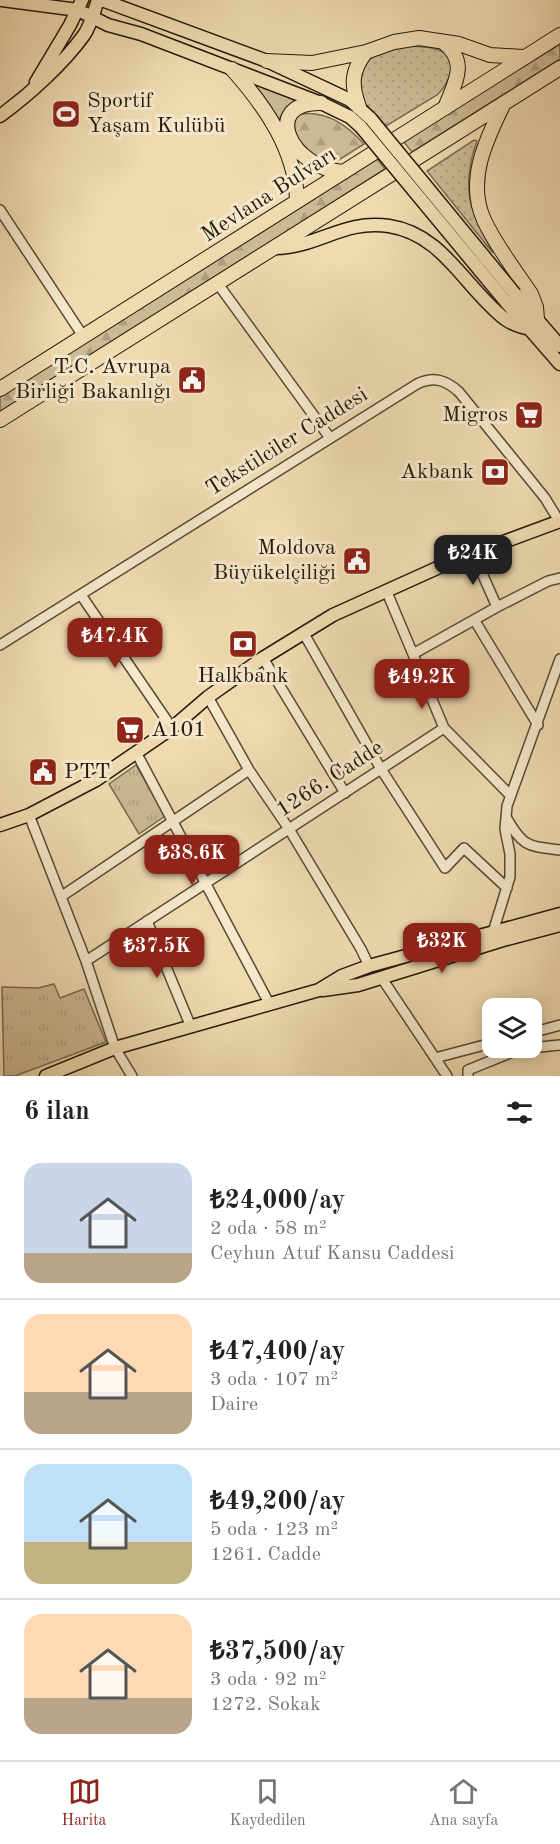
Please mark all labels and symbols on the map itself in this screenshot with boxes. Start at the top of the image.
place label: Sportif Yaşam Kulübü [87,90,226,137]
sports icon: Sportif Yaşam Kulübü [50,98,82,130]
street label: Mevlana Bulvarı [198,143,340,247]
place label: T.C. Avrupa Birliği Bakanlığı [15,356,171,403]
public building icon: T.C. Avrupa Birliği Bakanlığı [176,364,208,396]
street label: Tekstilciler Caddesi [202,383,372,501]
supermarket icon: Migros [513,399,545,431]
place label: Migros [442,404,508,426]
bank icon: Akbank [479,456,511,488]
place label: Akbank [400,461,474,483]
pin: ₺24K [437,535,509,586]
place label: Moldova Büyükelçiliği [213,537,336,584]
public building icon: Moldova Büyükelçiliği [341,545,373,577]
pin: ₺47.4K [66,618,164,669]
bank icon: Halkbank [227,628,259,660]
pin: ₺49.2K [373,659,471,710]
place label: Halkbank [197,665,289,687]
supermarket icon: A101 [114,714,146,746]
place label: A101 [151,719,206,741]
street label: 1266. Cadde [273,737,387,821]
public building icon: PTT [27,756,59,788]
place label: PTT [64,761,110,783]
pin: ₺38.6K [143,835,241,886]
pin: ₺32K [406,923,478,974]
pin: ₺37.5K [108,928,206,979]

